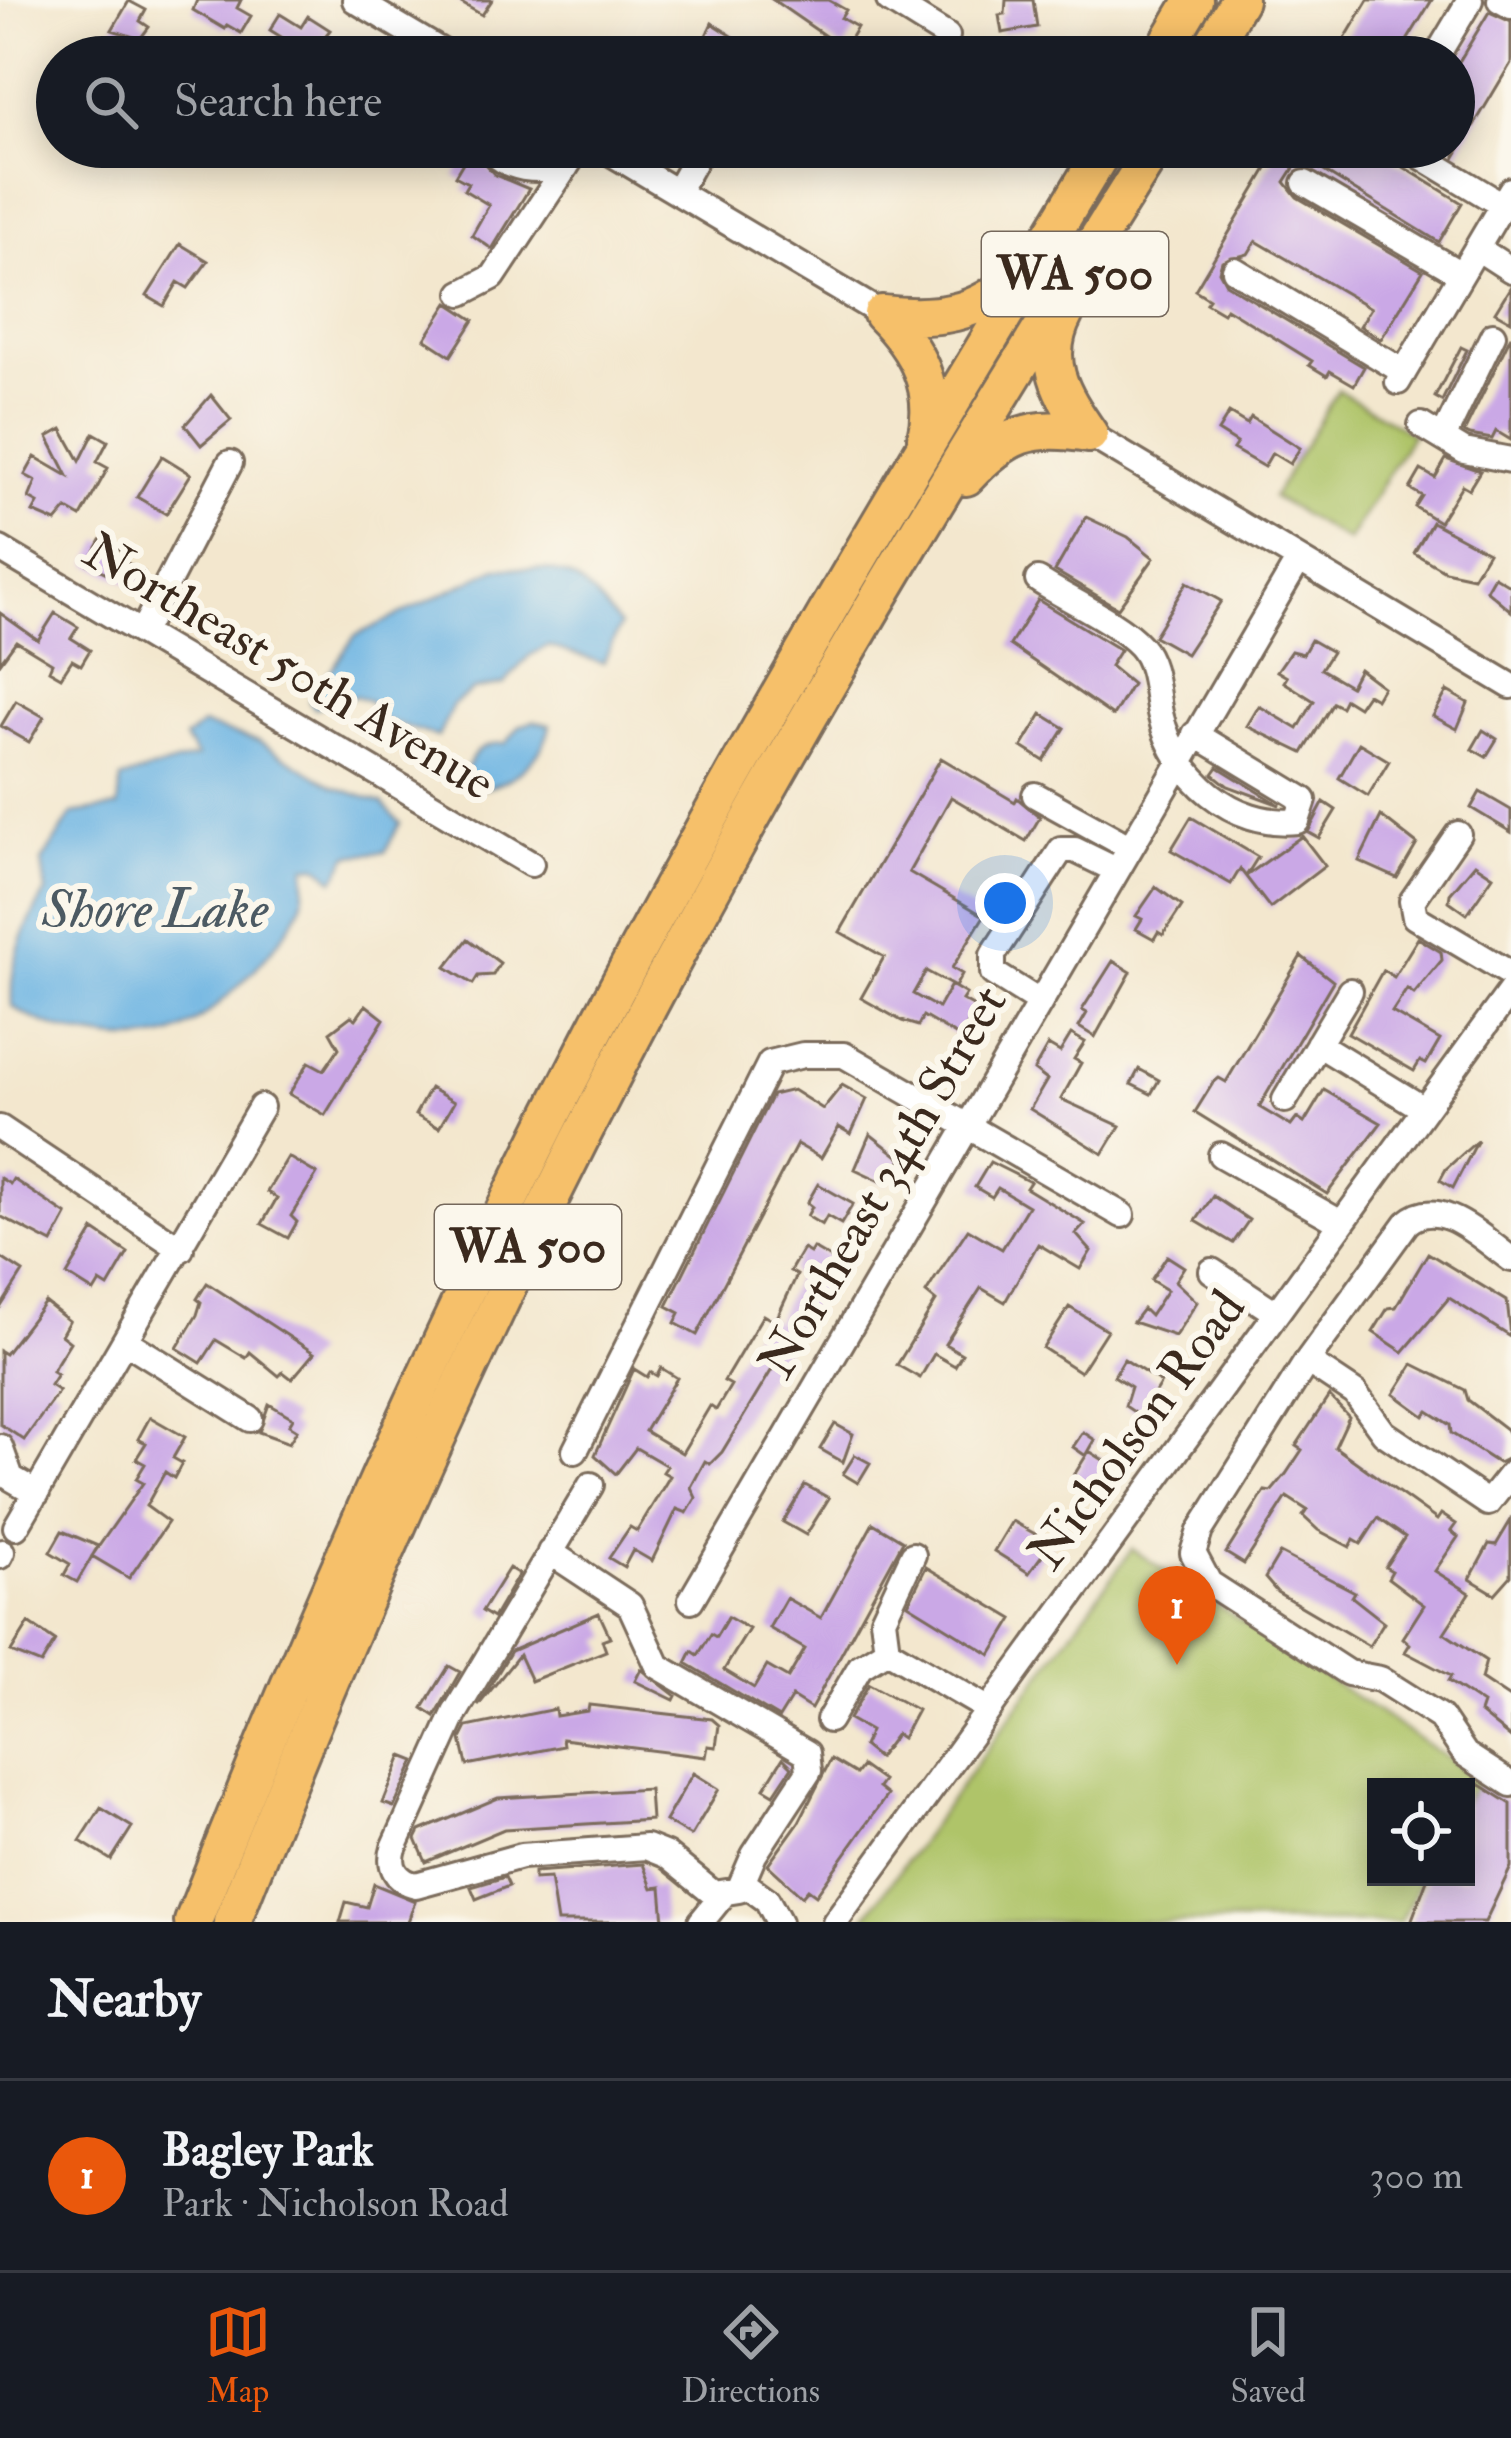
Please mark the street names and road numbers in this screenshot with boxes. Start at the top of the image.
road number: WA 500 [982,232,1168,316]
street label: Northeast 50th Avenue [72,519,506,815]
street label: Northeast 34th Street [745,975,1021,1389]
road number: WA 500 [435,1205,621,1289]
street label: Nicholson Road [1014,1278,1260,1582]

